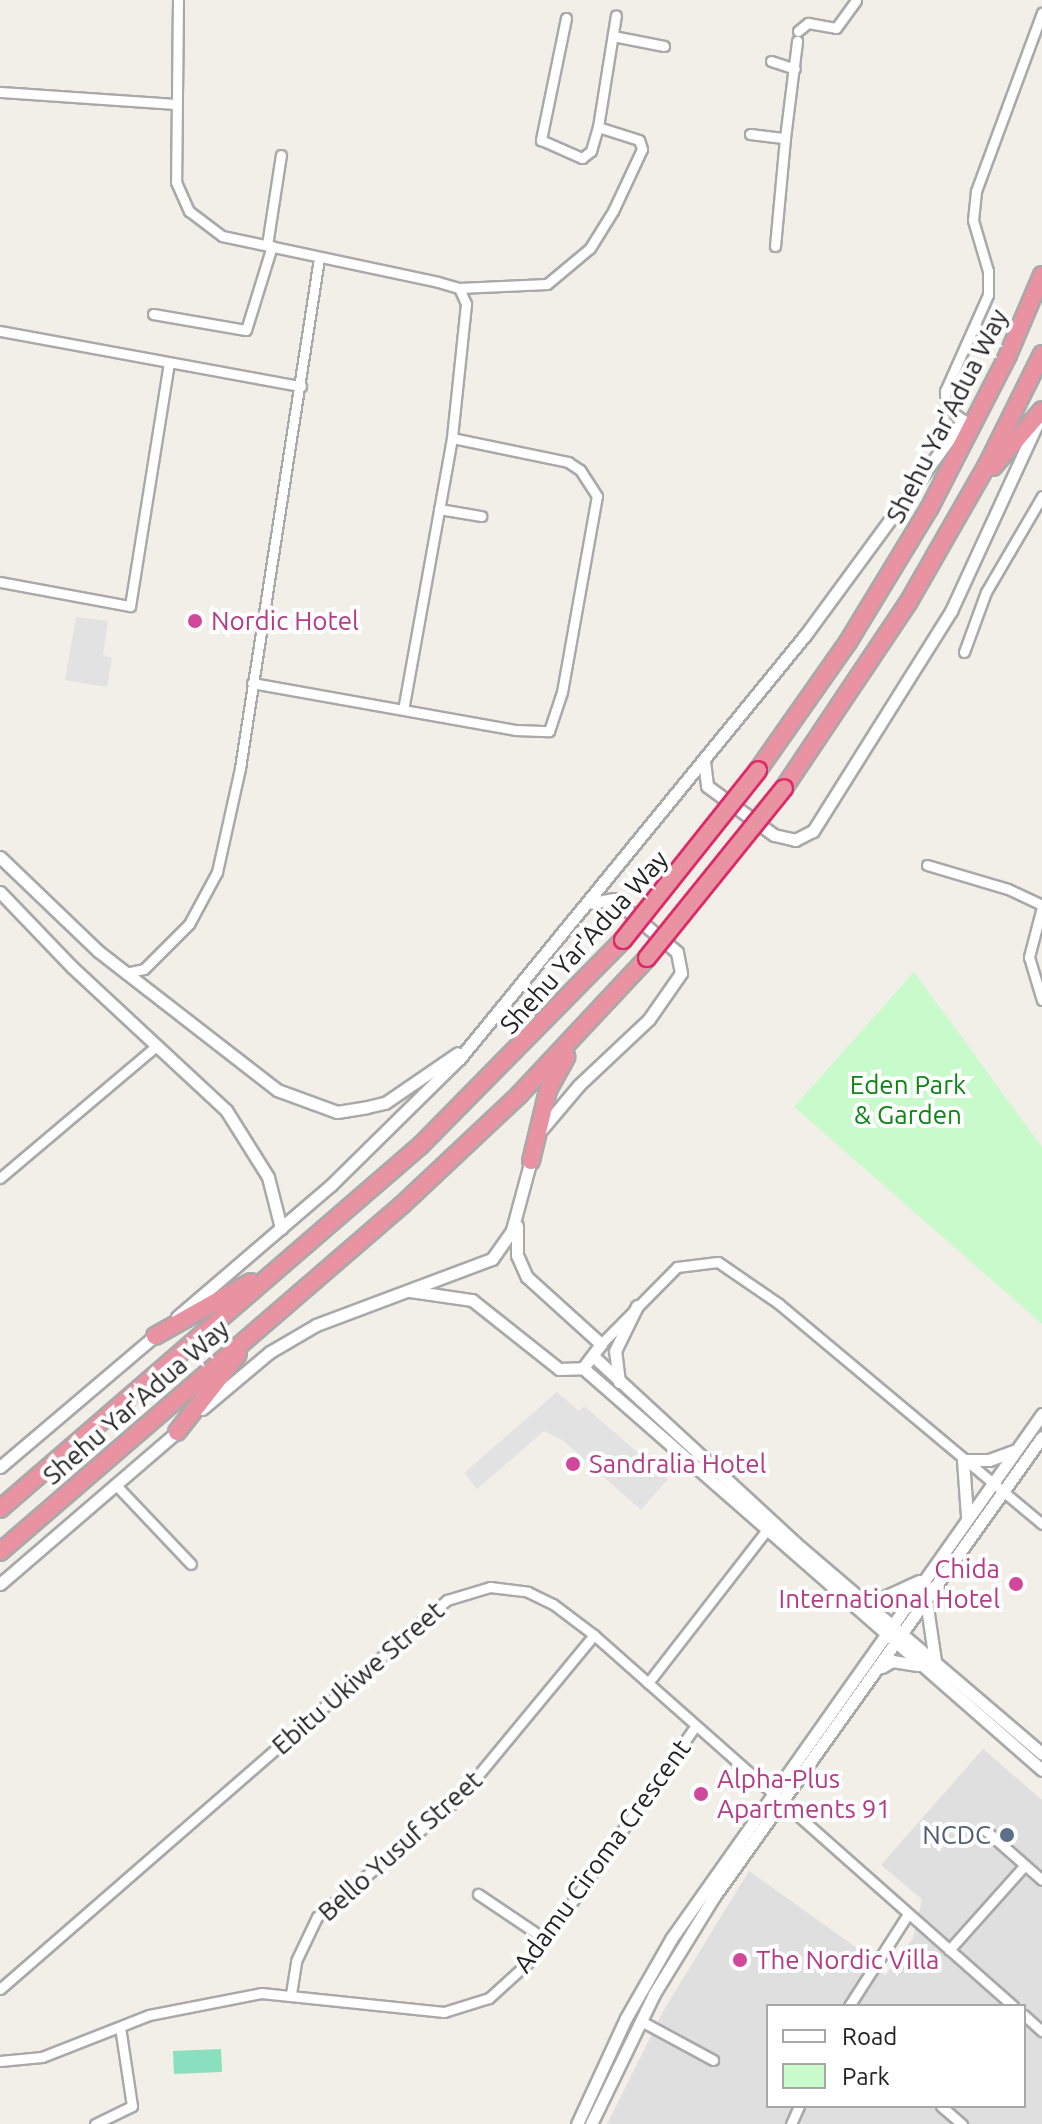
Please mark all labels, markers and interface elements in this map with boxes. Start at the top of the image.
street label: Shehu Yar'Adua Way [880,304,1014,528]
place label: Nordic Hotel [211,605,359,637]
marker: Nordic Hotel [186,612,204,630]
street label: Shehu Yar'Adua Way [493,844,675,1040]
park label: Eden Park & Garden [850,1069,966,1130]
street label: Shehu Yar'Adua Way [37,1313,235,1491]
place label: Sandralia Hotel [589,1448,766,1480]
marker: Sandralia Hotel [564,1455,582,1473]
place label: Chida International Hotel [779,1553,1000,1614]
marker: Chida International Hotel [1007,1575,1025,1593]
street label: Ebitu Ukiwe Street [266,1595,450,1761]
street label: Adamu Ciroma Crescent [507,1733,697,1979]
place label: Alpha-Plus Apartments 91 [717,1763,891,1824]
street label: Bello Yusuf Street [312,1764,488,1928]
marker: Alpha-Plus Apartments 91 [692,1785,710,1803]
place label: NCDC [922,1819,991,1851]
marker: NCDC [998,1826,1016,1844]
place label: The Nordic Villa [756,1944,939,1976]
marker: The Nordic Villa [731,1951,749,1969]
legend [766,2004,1026,2108]
text: Road [842,2023,897,2050]
text: Park [842,2063,890,2090]

